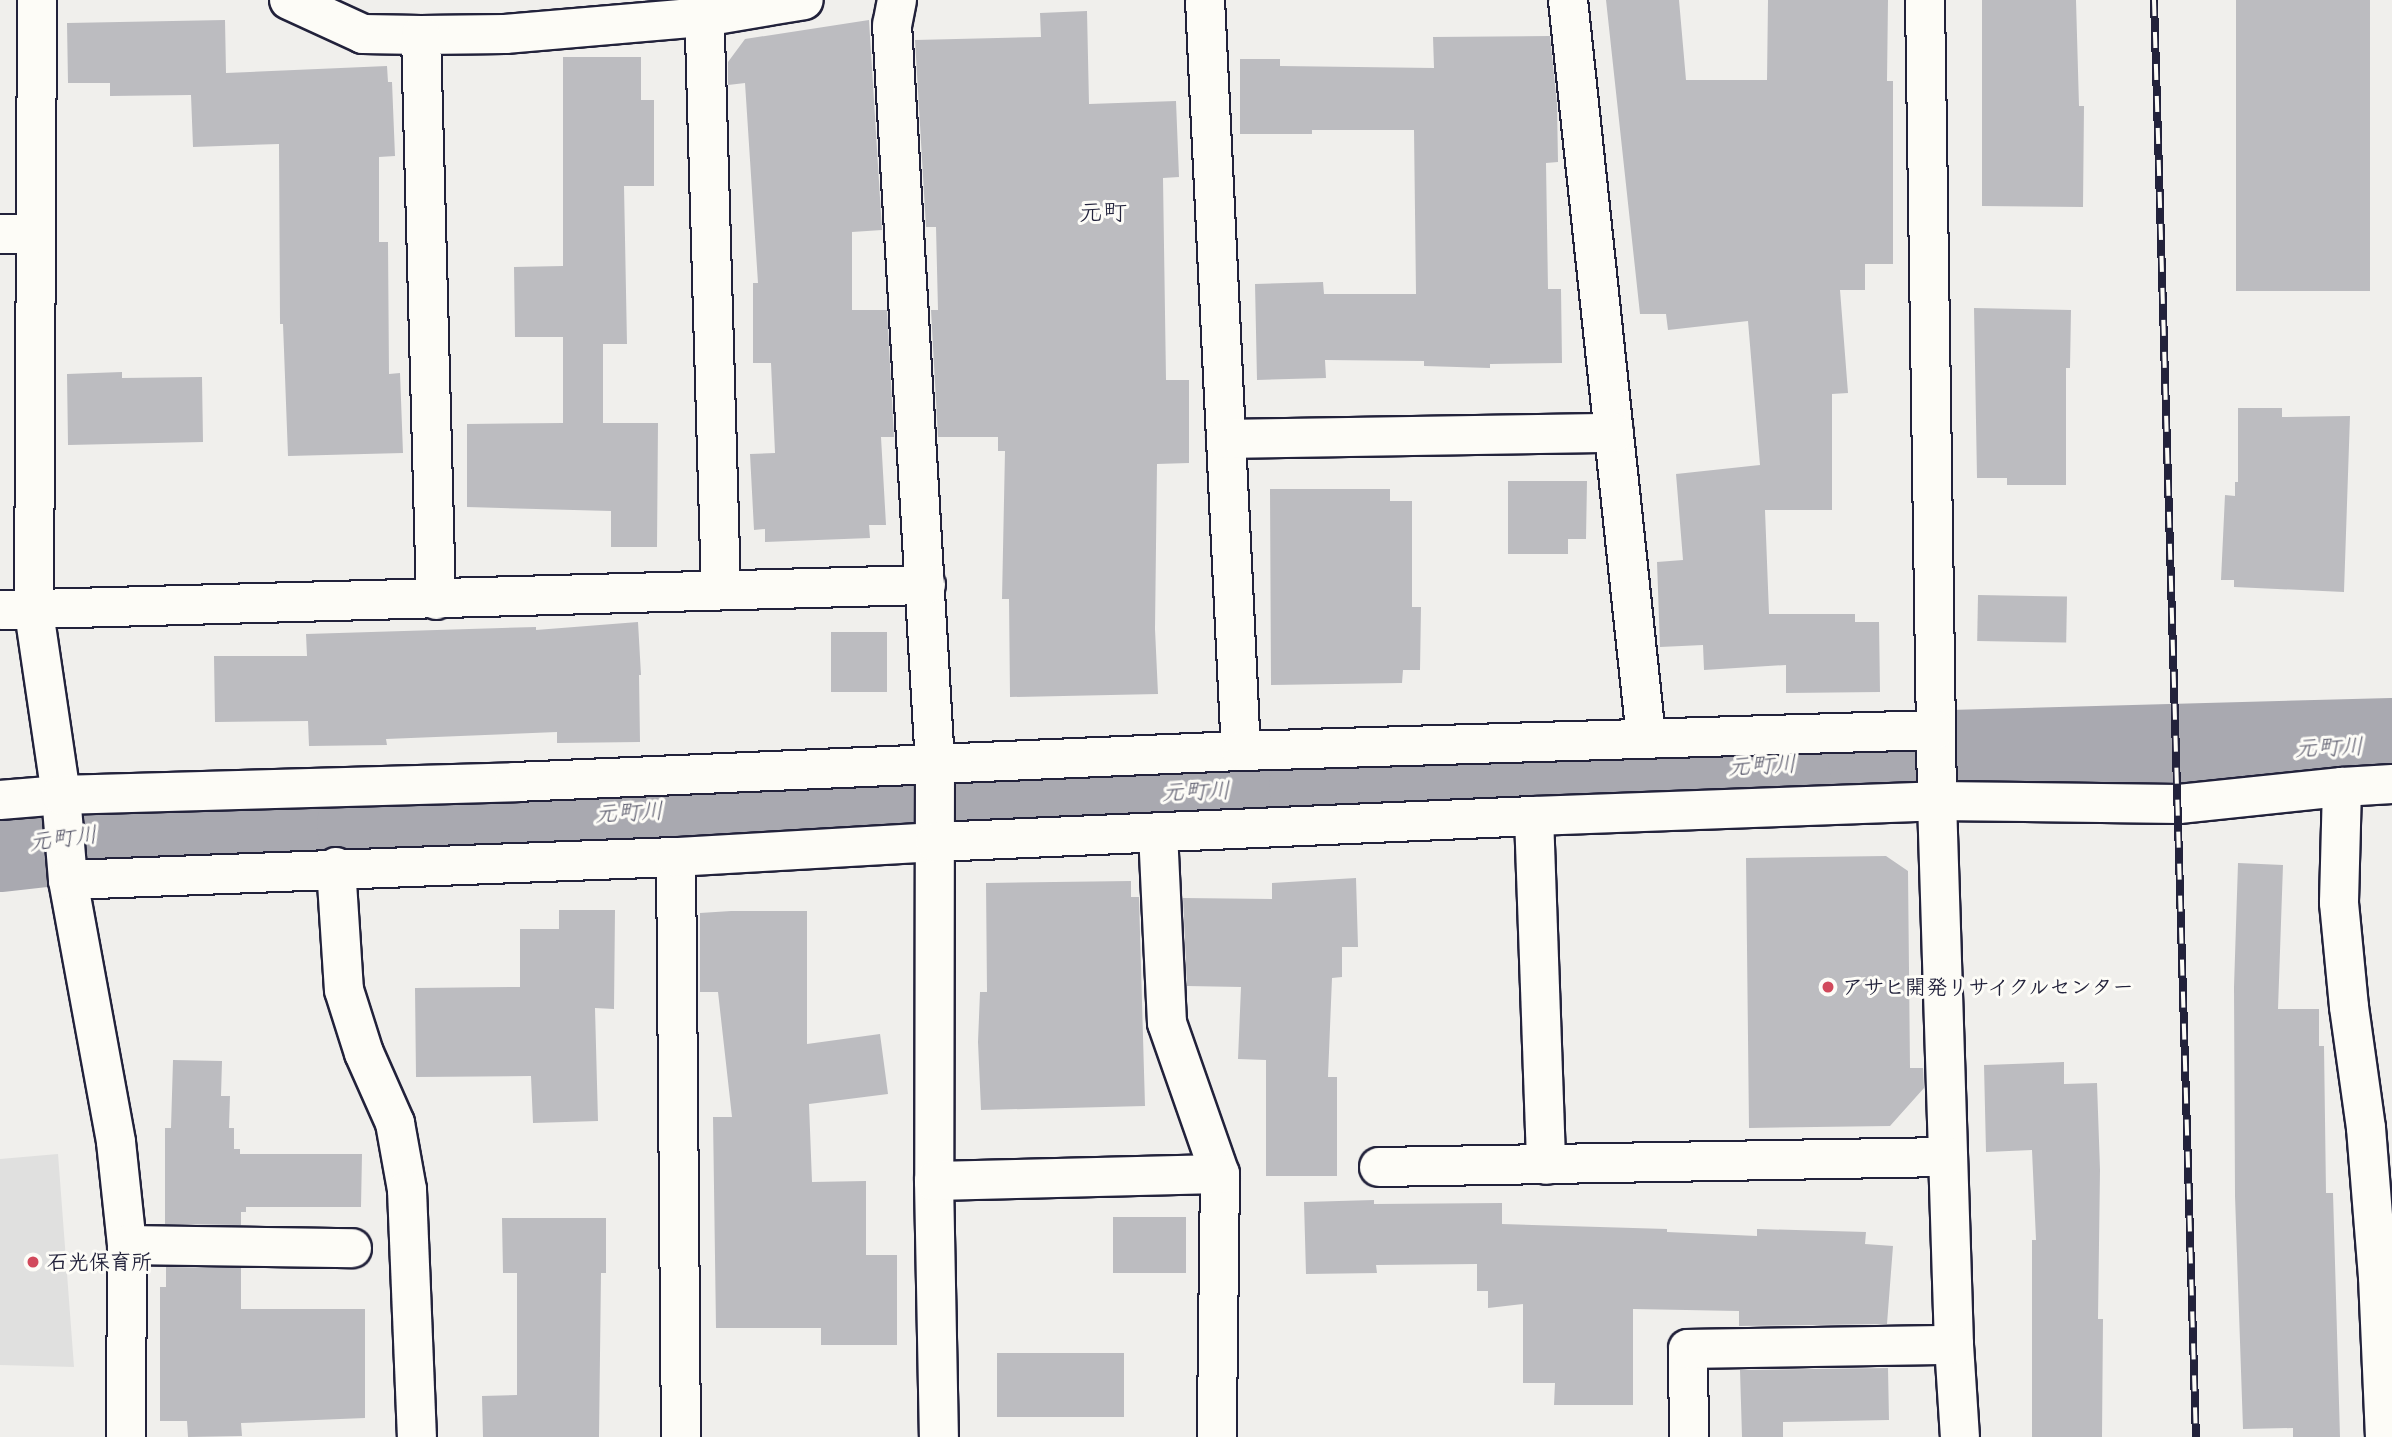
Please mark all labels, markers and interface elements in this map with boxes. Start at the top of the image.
district label: 元町 [1079,198,1127,226]
water label: 元町川 [2294,732,2364,762]
water label: 元町川 [1727,749,1797,781]
water label: 元町川 [1161,776,1231,806]
water label: 元町川 [594,796,664,828]
water label: 元町川 [27,820,99,856]
place label: アサヒ開発リサイクルセンター [1842,974,2136,1000]
marker: アサヒ開発リサイクルセンター [1820,979,1836,995]
place label: 石光保育所 [47,1249,152,1275]
marker: 石光保育所 [25,1254,41,1270]

